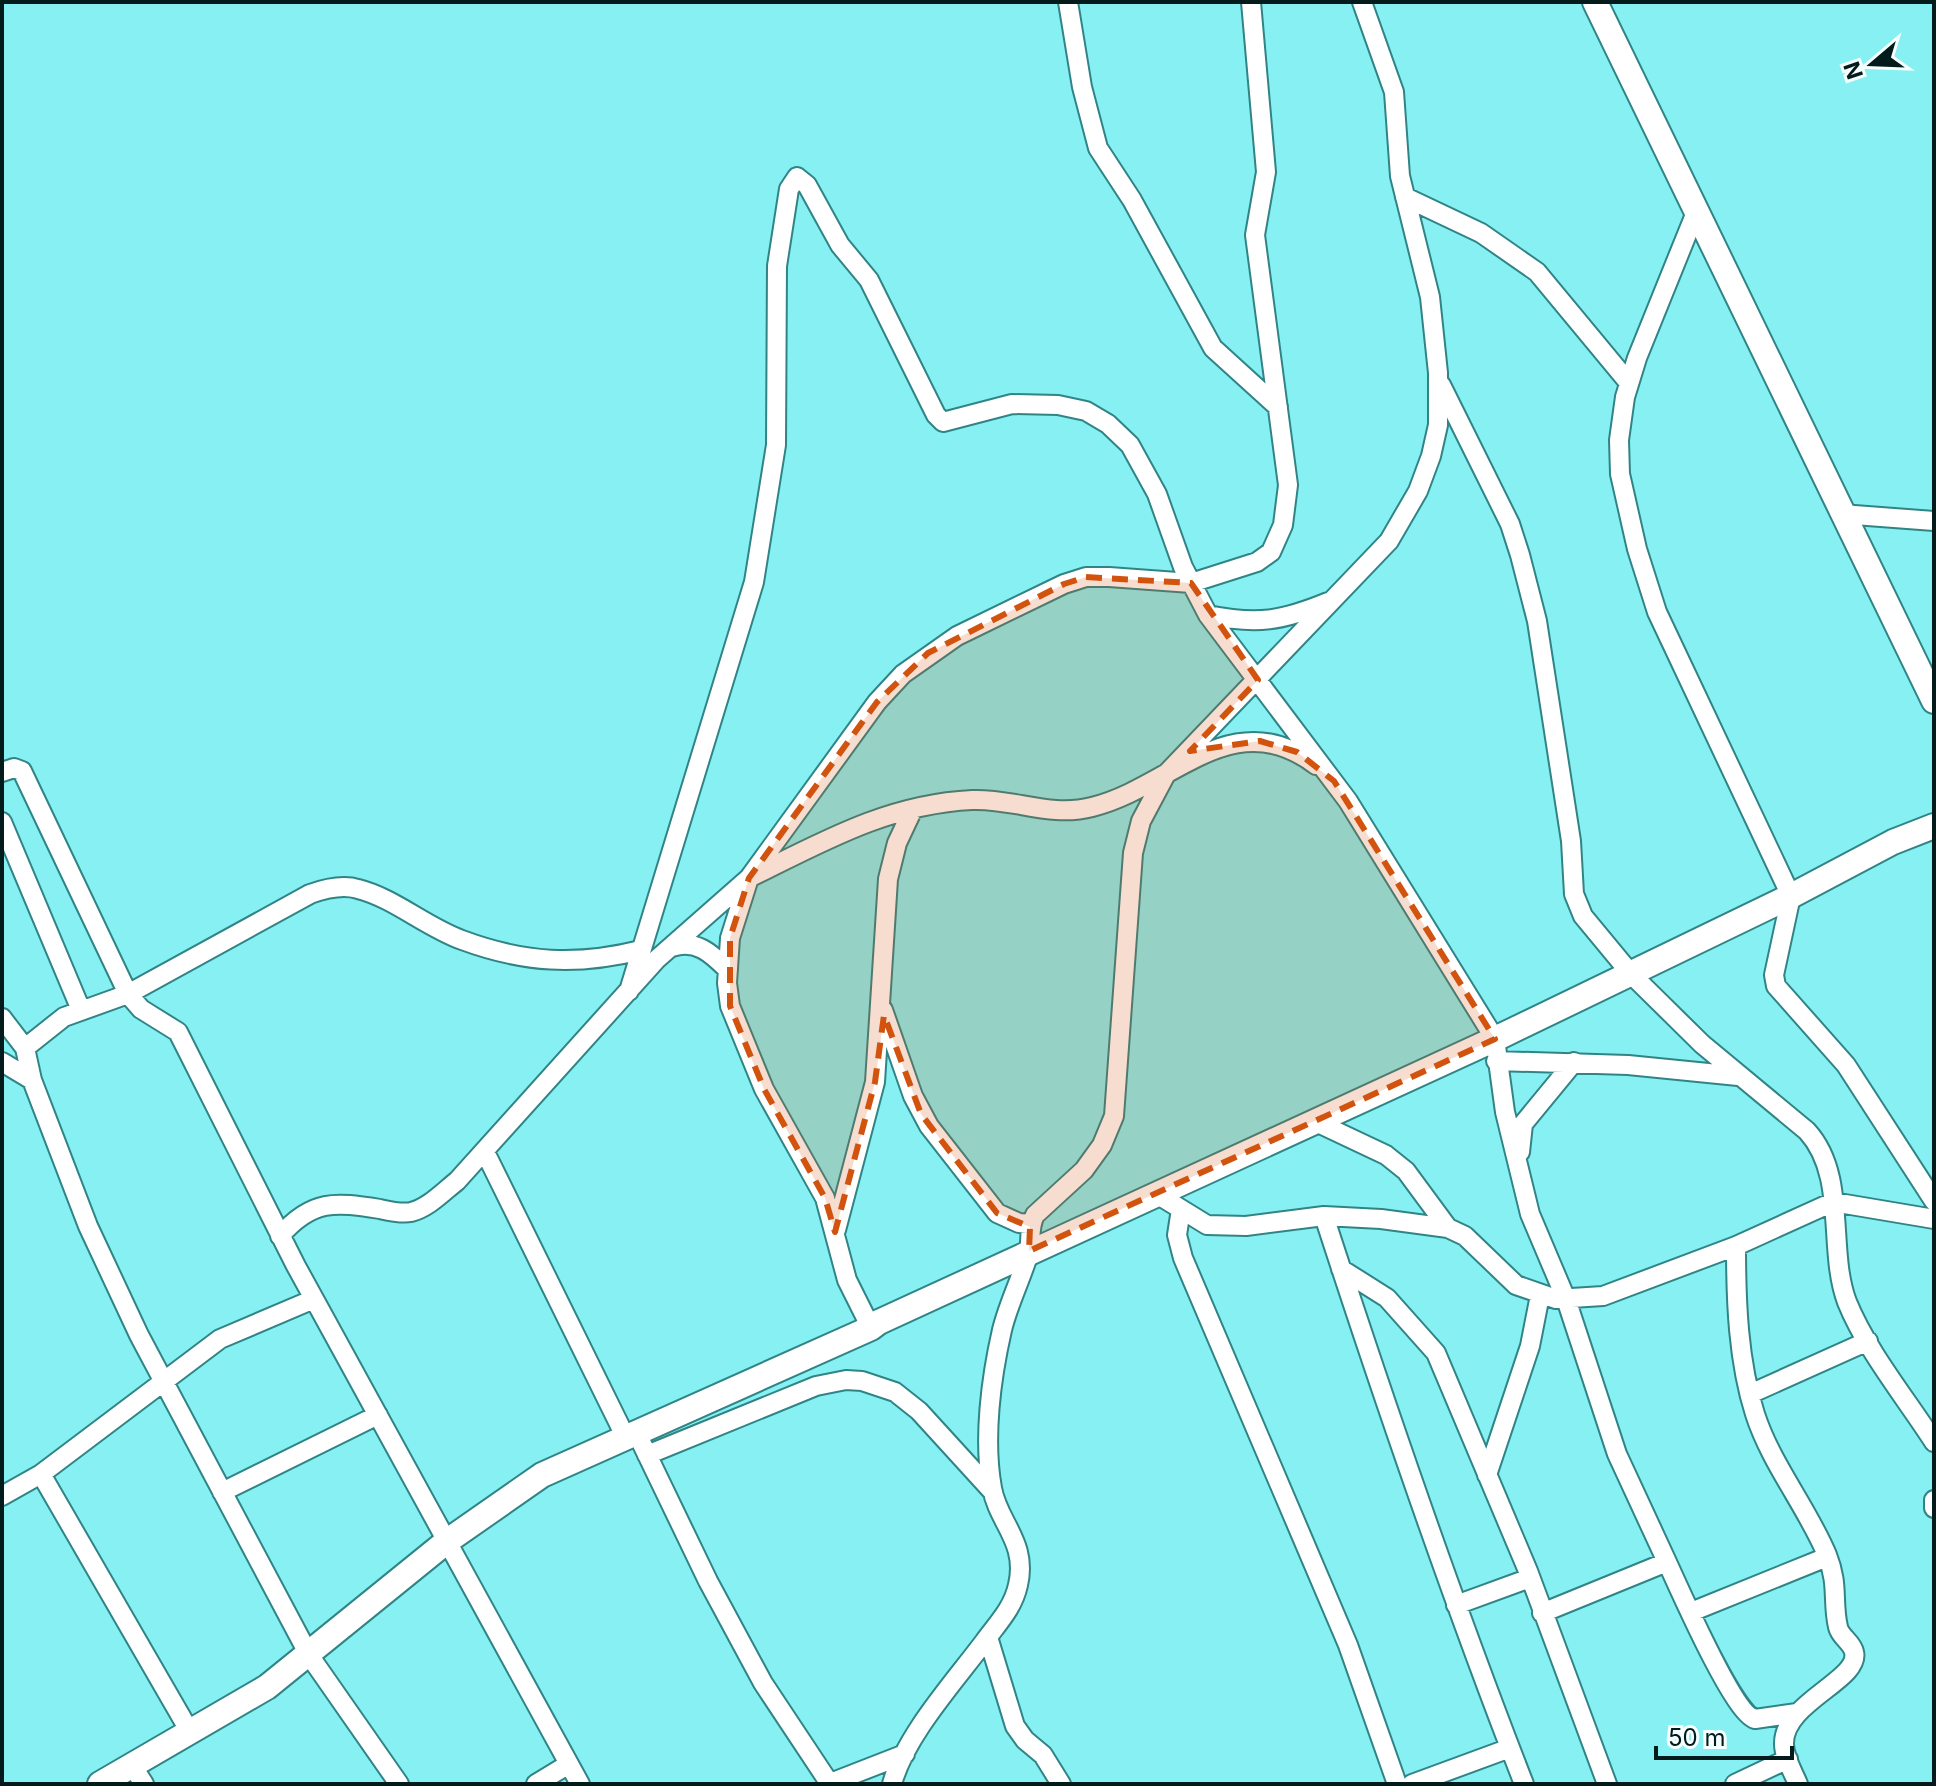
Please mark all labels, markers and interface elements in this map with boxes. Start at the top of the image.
north arrow [1832,24,1912,104]
text: N [1838,58,1868,83]
scale bar [1656,1710,1792,1760]
text: 50 m [1668,1723,1726,1752]

